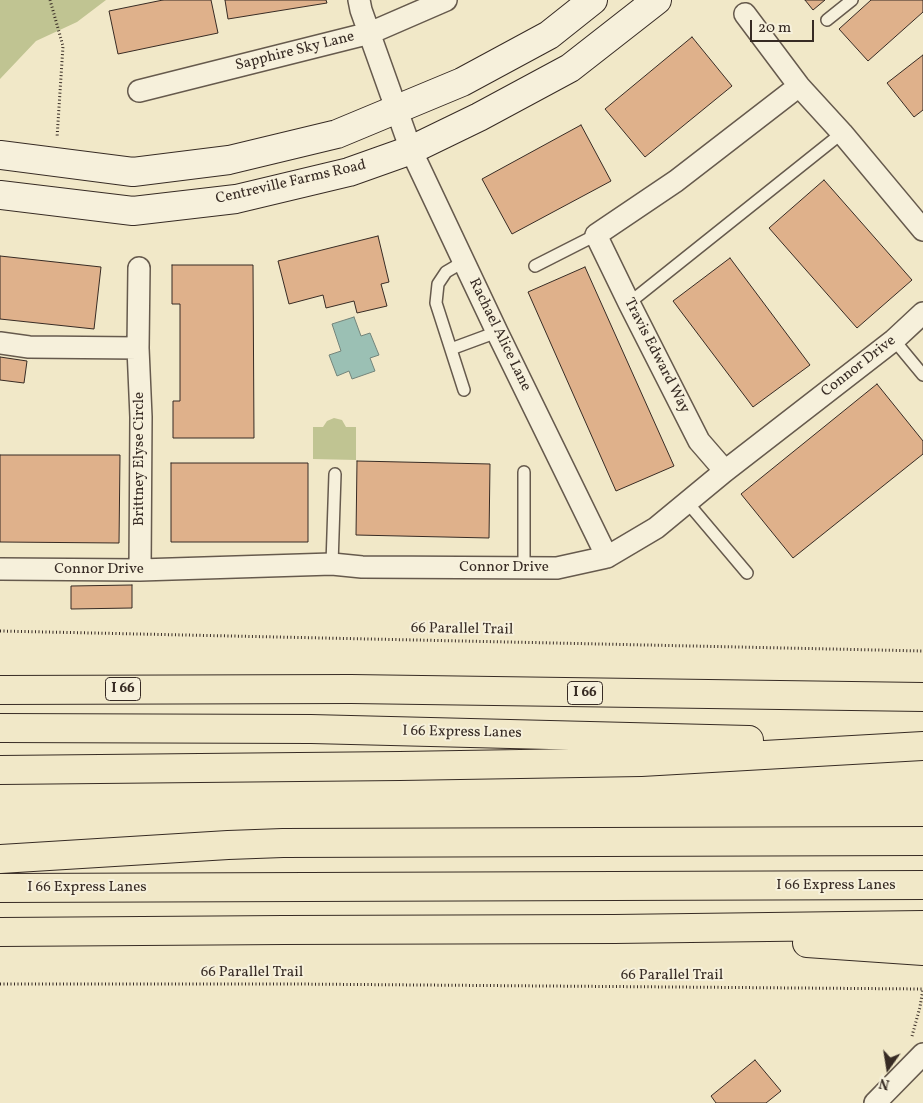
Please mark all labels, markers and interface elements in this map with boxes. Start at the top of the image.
scale bar [753,10,817,42]
text: 20 m [758,18,791,39]
street label: Sapphire Sky Lane [234,28,356,76]
street label: Centreville Farms Road [214,157,368,209]
street label: Rachael Alice Lane [464,276,534,394]
street label: Travis Edward Way [619,295,693,417]
street label: Connor Drive [818,332,900,402]
street label: Brittney Elyse Circle [131,392,149,526]
street label: Connor Drive [459,559,549,577]
street label: Connor Drive [54,561,144,579]
street label: 66 Parallel Trail [411,620,513,640]
road number: I 66 [106,678,140,701]
road number: I 66 [568,681,602,704]
street label: I 66 Express Lanes [402,723,522,743]
street label: I 66 Express Lanes [776,877,896,895]
street label: I 66 Express Lanes [27,879,147,897]
street label: 66 Parallel Trail [201,964,303,982]
street label: 66 Parallel Trail [621,967,723,985]
north arrow [863,1043,913,1093]
text: N [877,1073,892,1094]

